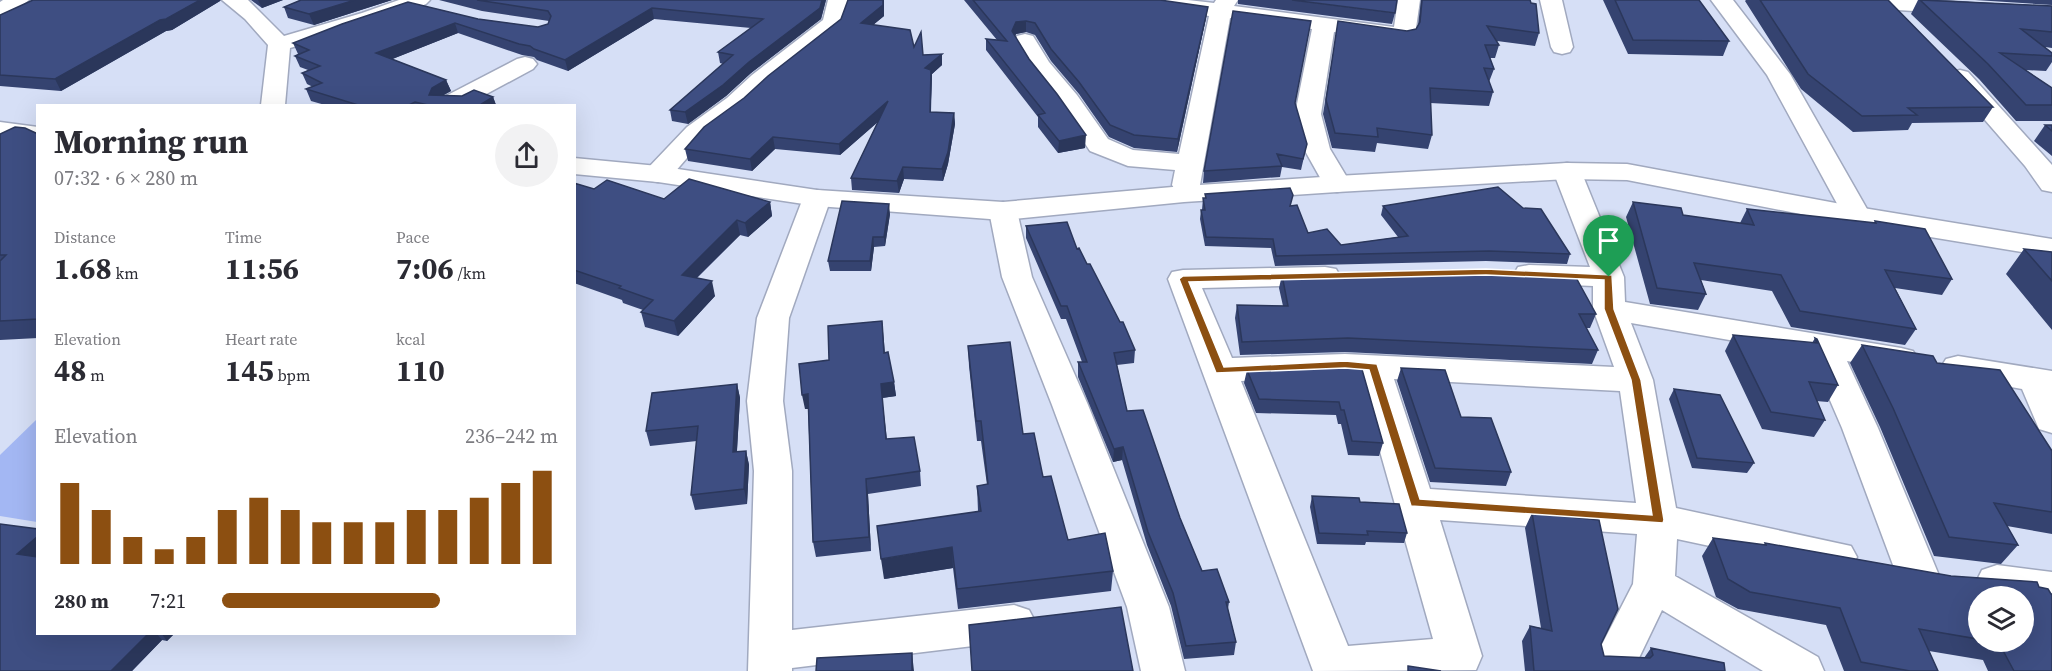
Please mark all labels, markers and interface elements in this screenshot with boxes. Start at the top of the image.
text: Morning run [54,119,248,164]
button: share [495,124,558,187]
text: 07:32 · 6 × 280 m [54,164,198,192]
pin [1583,215,1634,277]
icon: arrive [1592,224,1625,257]
text: Distance [54,226,116,248]
text: Time [225,226,262,248]
text: Pace [396,226,430,248]
text: 1.68 [54,248,112,289]
text: 11:56 [225,248,299,289]
text: 7:06 [396,248,454,289]
text: km [112,262,139,284]
text: /km [454,262,486,284]
text: Elevation [54,328,121,350]
text: Heart rate [225,328,297,350]
text: kcal [396,328,425,350]
text: 48 [54,350,87,391]
text: 145 [225,350,274,391]
text: 110 [396,350,445,391]
text: m [87,364,105,386]
text: bpm [274,364,310,386]
text: Elevation [54,422,138,450]
text: 236–242 m [465,422,558,450]
map controls [1968,586,2034,652]
button: layers [1968,586,2034,652]
text: 280 m [54,587,109,615]
text: 7:21 [150,587,186,615]

